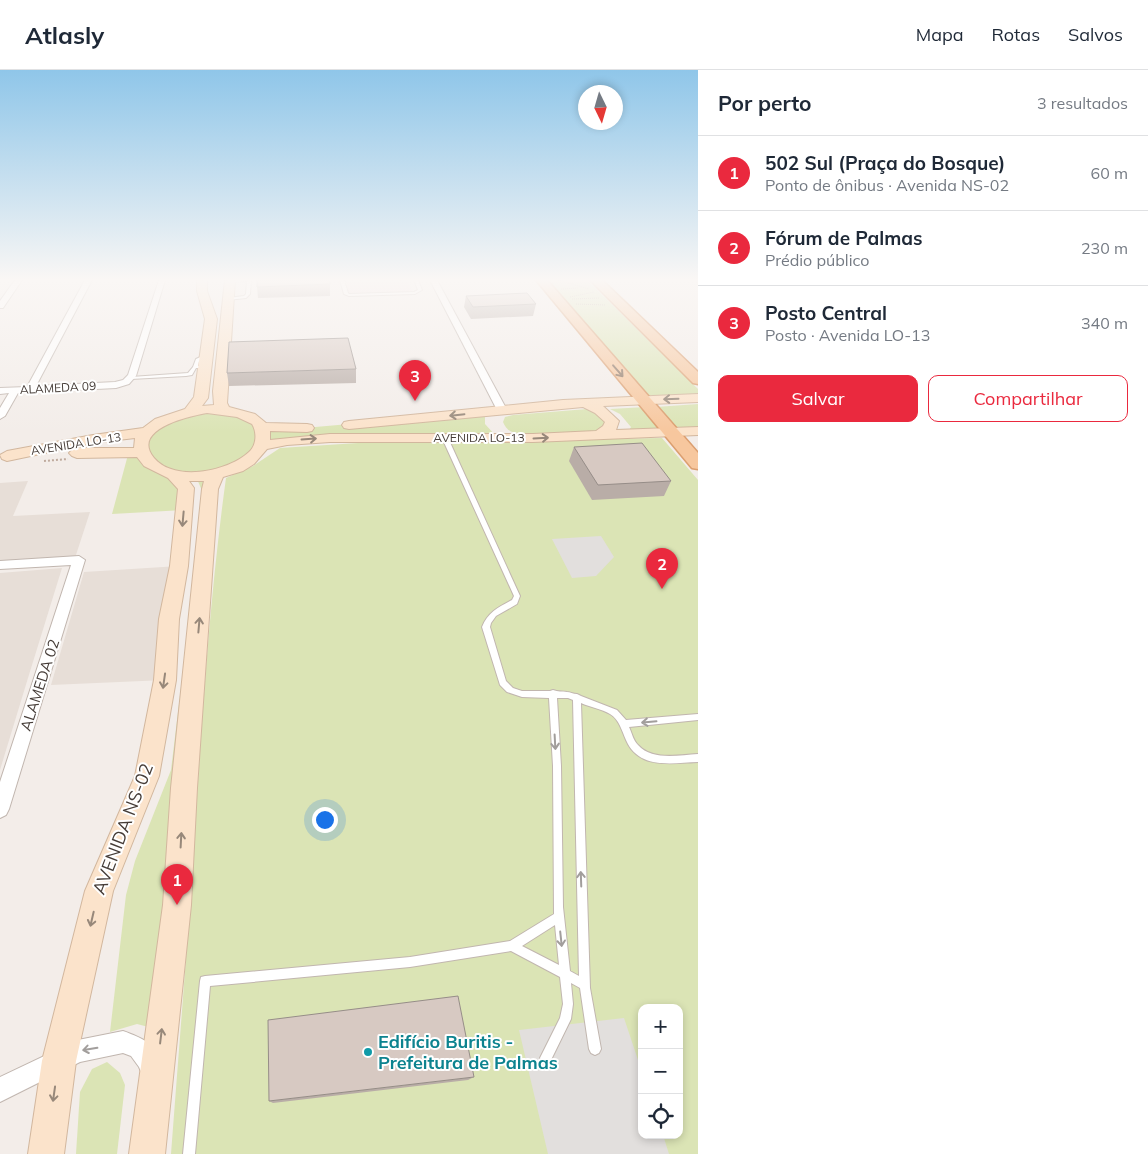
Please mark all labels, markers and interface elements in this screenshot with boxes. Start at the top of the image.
text: Atlasly [25,20,104,50]
text: Mapa [916,23,964,46]
text: Rotas [992,23,1040,46]
text: Salvos [1068,23,1123,46]
north arrow [578,85,623,130]
text: Por perto [718,90,812,116]
text: 3 resultados [1037,93,1128,113]
text: 502 Sul (Praça do Bosque) [765,151,1005,175]
text: 1 [729,163,739,183]
text: 60 m [1091,163,1128,183]
text: Ponto de ônibus · Avenida NS-02 [765,175,1009,195]
text: Fórum de Palmas [765,226,923,250]
text: 2 [729,238,739,258]
text: 230 m [1081,238,1128,258]
text: Prédio público [765,250,869,270]
text: Posto Central [765,301,887,325]
text: 3 [729,313,739,333]
text: 340 m [1081,313,1128,333]
text: Posto · Avenida LO-13 [765,325,930,345]
pin: 3 [399,360,431,401]
one-way arrow [612,364,623,377]
button: Salvar [718,375,918,422]
button: Compartilhar [928,375,1128,422]
street label: ALAMEDA 09 [19,378,97,397]
one-way arrow [664,395,680,404]
one-way arrow [449,410,465,420]
street label: AVENIDA LO-13 [30,429,122,458]
street label: AVENIDA LO-13 [433,430,525,445]
one-way arrow [533,433,549,443]
one-way arrow [301,435,317,444]
one-way arrow [178,511,188,527]
pin: 2 [646,548,678,589]
one-way arrow [194,618,204,634]
street label: ALAMEDA 02 [16,636,63,733]
one-way arrow [159,672,169,688]
one-way arrow [642,717,658,726]
one-way arrow [551,733,560,749]
street label: AVENIDA NS-02 [87,760,158,898]
your location [312,807,338,833]
one-way arrow [176,832,185,848]
pin: 1 [161,864,193,905]
one-way arrow [576,871,586,888]
one-way arrow [87,910,96,926]
one-way arrow [557,931,566,947]
map controls [638,1004,683,1139]
button: + [638,1004,683,1049]
one-way arrow [156,1028,166,1044]
place label: Edifício Buritis - Prefeitura de Palmas [378,1030,558,1074]
one-way arrow [82,1045,98,1055]
marker: Edifício Buritis - Prefeitura de Palmas [362,1046,374,1058]
button: − [638,1049,683,1094]
one-way arrow [49,1086,59,1102]
button: locate [638,1094,683,1139]

